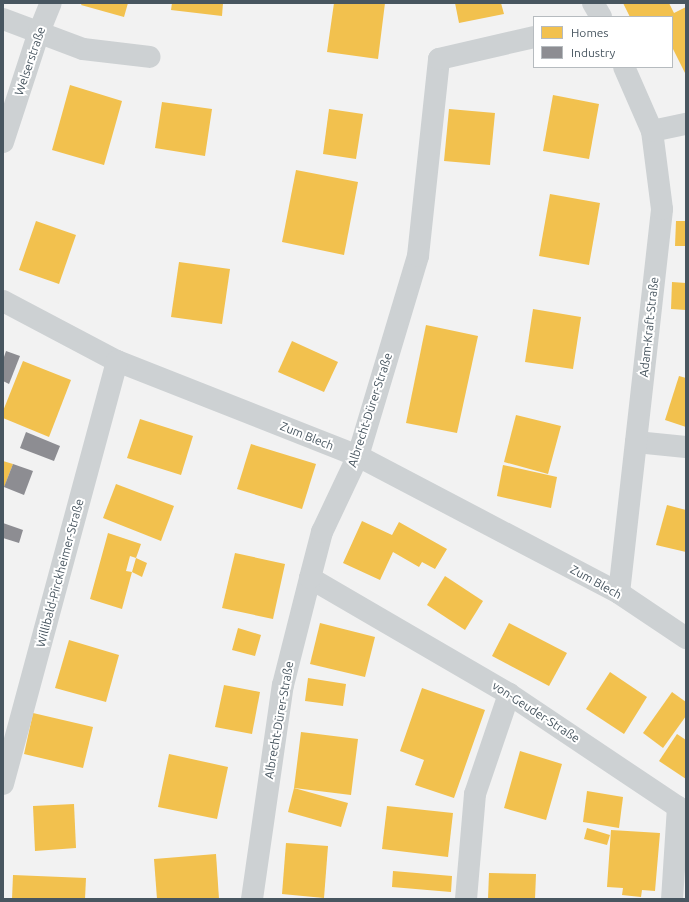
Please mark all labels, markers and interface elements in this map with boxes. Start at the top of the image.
legend [533,16,673,68]
street label: Welserstraße [12,25,48,97]
text: Homes [571,26,609,39]
text: Industry [571,46,615,59]
street label: Adam-Kraft-Straße [637,276,661,378]
street label: Albrecht-Dürer-Straße [345,351,395,469]
street label: Zum Blech [278,419,336,453]
street label: Willibald-Pirckheimer-Straße [33,497,87,649]
street label: Zum Blech [568,562,624,602]
street label: Albrecht-Dürer-Straße [262,660,296,780]
street label: von-Geuder-Straße [489,678,583,746]

